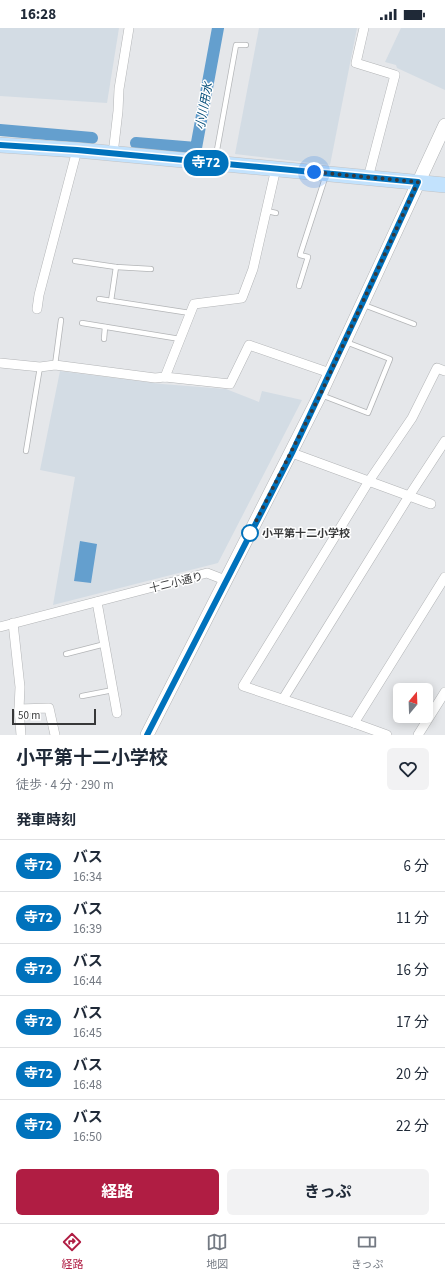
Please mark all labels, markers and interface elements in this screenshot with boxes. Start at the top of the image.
text: 16:28 [20,4,56,25]
water label: 小川用水 [192,79,217,131]
line badge: 寺72 [183,150,229,176]
text: 寺72 [192,153,220,173]
your location [304,162,324,182]
marker: 小平第十二小学校 [241,524,259,542]
place label: 小平第十二小学校 [262,526,350,541]
street label: 十二小通り [148,569,205,596]
north arrow [393,683,433,723]
map controls [393,683,433,723]
scale bar [12,707,96,726]
text: 50 m [18,708,40,723]
text: 小平第十二小学校 [16,745,168,772]
button: heart [387,748,429,790]
text: 徒歩 · 4 分 · 290 m [16,776,114,794]
text: 発車時刻 [16,810,76,831]
text: バス [73,847,103,868]
text: 寺72 [24,856,53,876]
text: 6 分 [404,856,429,877]
text: 16:34 [73,868,102,886]
text: バス [73,899,103,920]
text: 寺72 [24,908,53,928]
text: 11 分 [396,908,429,929]
text: 16:39 [73,920,102,938]
text: バス [73,951,103,972]
text: 寺72 [24,960,53,980]
text: 16 分 [396,960,429,981]
text: 16:44 [73,972,102,990]
text: バス [73,1003,103,1024]
text: 寺72 [24,1012,53,1032]
text: 17 分 [396,1012,429,1033]
text: 16:45 [73,1024,102,1042]
text: バス [73,1055,103,1076]
text: 寺72 [24,1064,53,1084]
text: 20 分 [396,1064,429,1085]
text: 16:48 [73,1076,102,1094]
text: バス [73,1107,103,1128]
text: 寺72 [24,1116,53,1136]
text: 22 分 [396,1116,429,1137]
text: 16:50 [73,1128,102,1146]
button: 経路 [16,1169,219,1215]
button: きっぷ [227,1169,429,1215]
tab: 経路 [61,1231,83,1272]
tab: 地図 [206,1231,228,1272]
tab: きっぷ [351,1231,384,1272]

